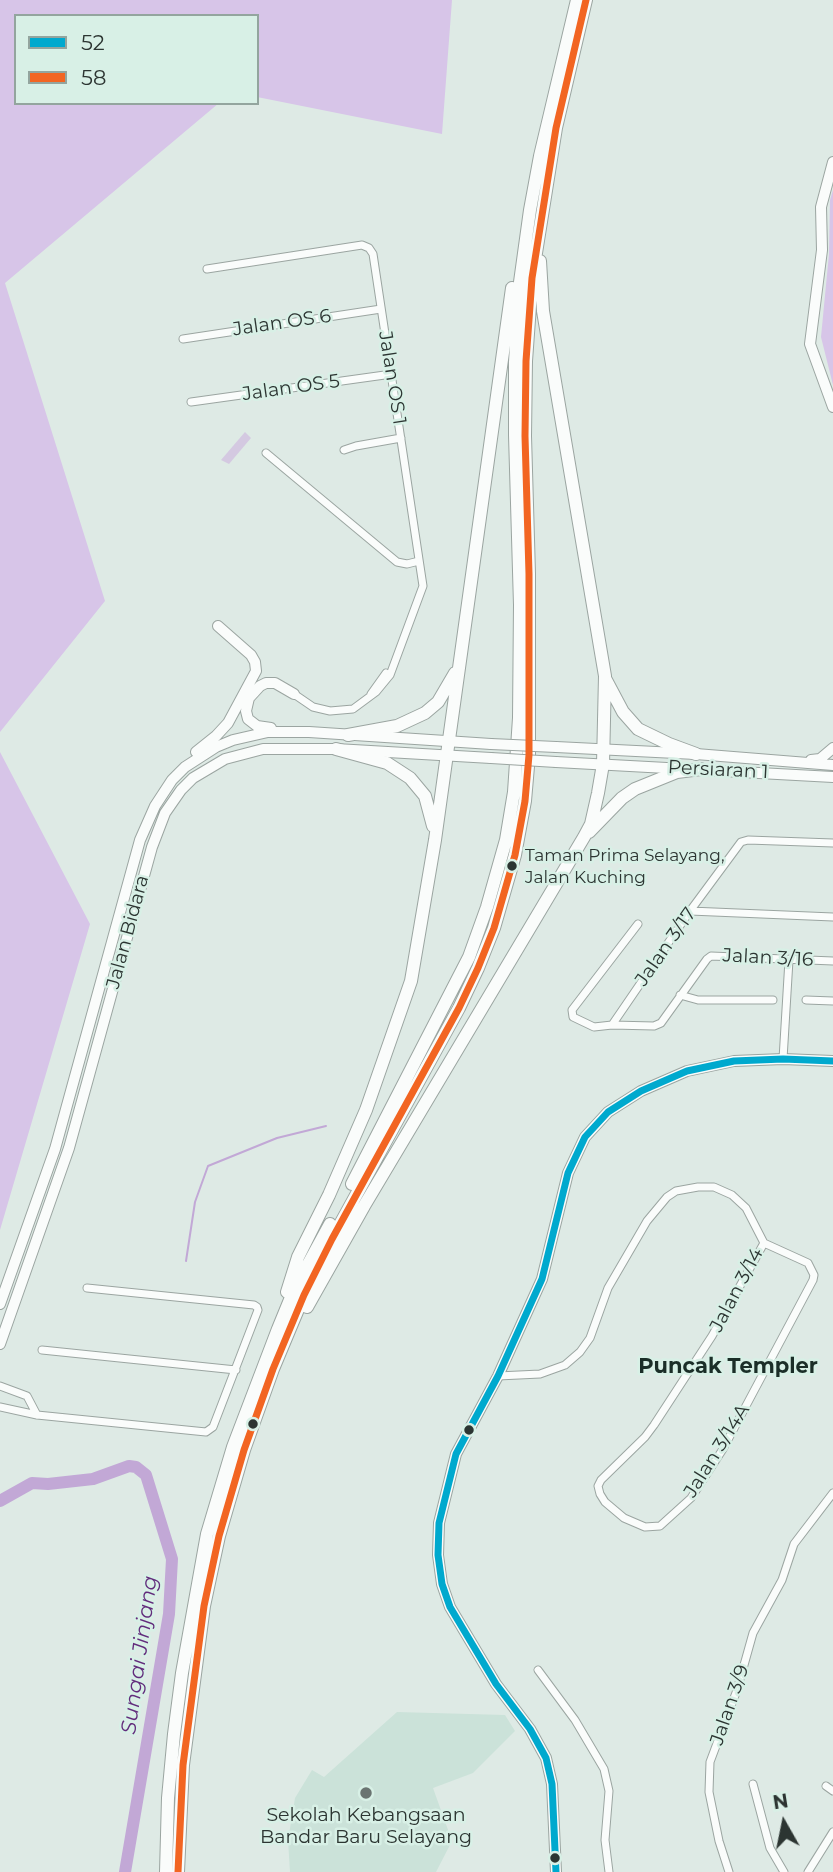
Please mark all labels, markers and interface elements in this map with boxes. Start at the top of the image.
legend [14,14,259,105]
text: 52 [81,30,105,55]
text: 58 [81,65,106,90]
street label: Jalan OS 6 [231,305,333,341]
street label: Jalan OS 1 [373,330,411,426]
street label: Jalan OS 5 [241,370,341,406]
street label: Persiaran 1 [667,756,769,784]
place label: Taman Prima Selayang, Jalan Kuching [525,846,725,886]
marker: Taman Prima Selayang, Jalan Kuching [505,859,519,873]
street label: Jalan Bidara [102,873,154,991]
street label: Jalan 3/17 [631,903,701,991]
street label: Jalan 3/16 [722,944,814,972]
street label: Jalan 3/14 [705,1244,769,1336]
district label: Puncak Templer [638,1354,818,1380]
street label: Jalan 3/14A [679,1400,755,1502]
unlabelled marker [246,1417,260,1431]
unlabelled marker [462,1423,476,1437]
water label: Sungai Jinjang [116,1574,164,1736]
street label: Jalan 3/9 [706,1662,754,1748]
marker: Sekolah Kebangsaan Bandar Baru Selayang [358,1785,374,1801]
north arrow [749,1788,819,1858]
text: N [771,1789,790,1814]
place label: Sekolah Kebangsaan Bandar Baru Selayang [260,1804,472,1848]
unlabelled marker [548,1851,562,1865]

